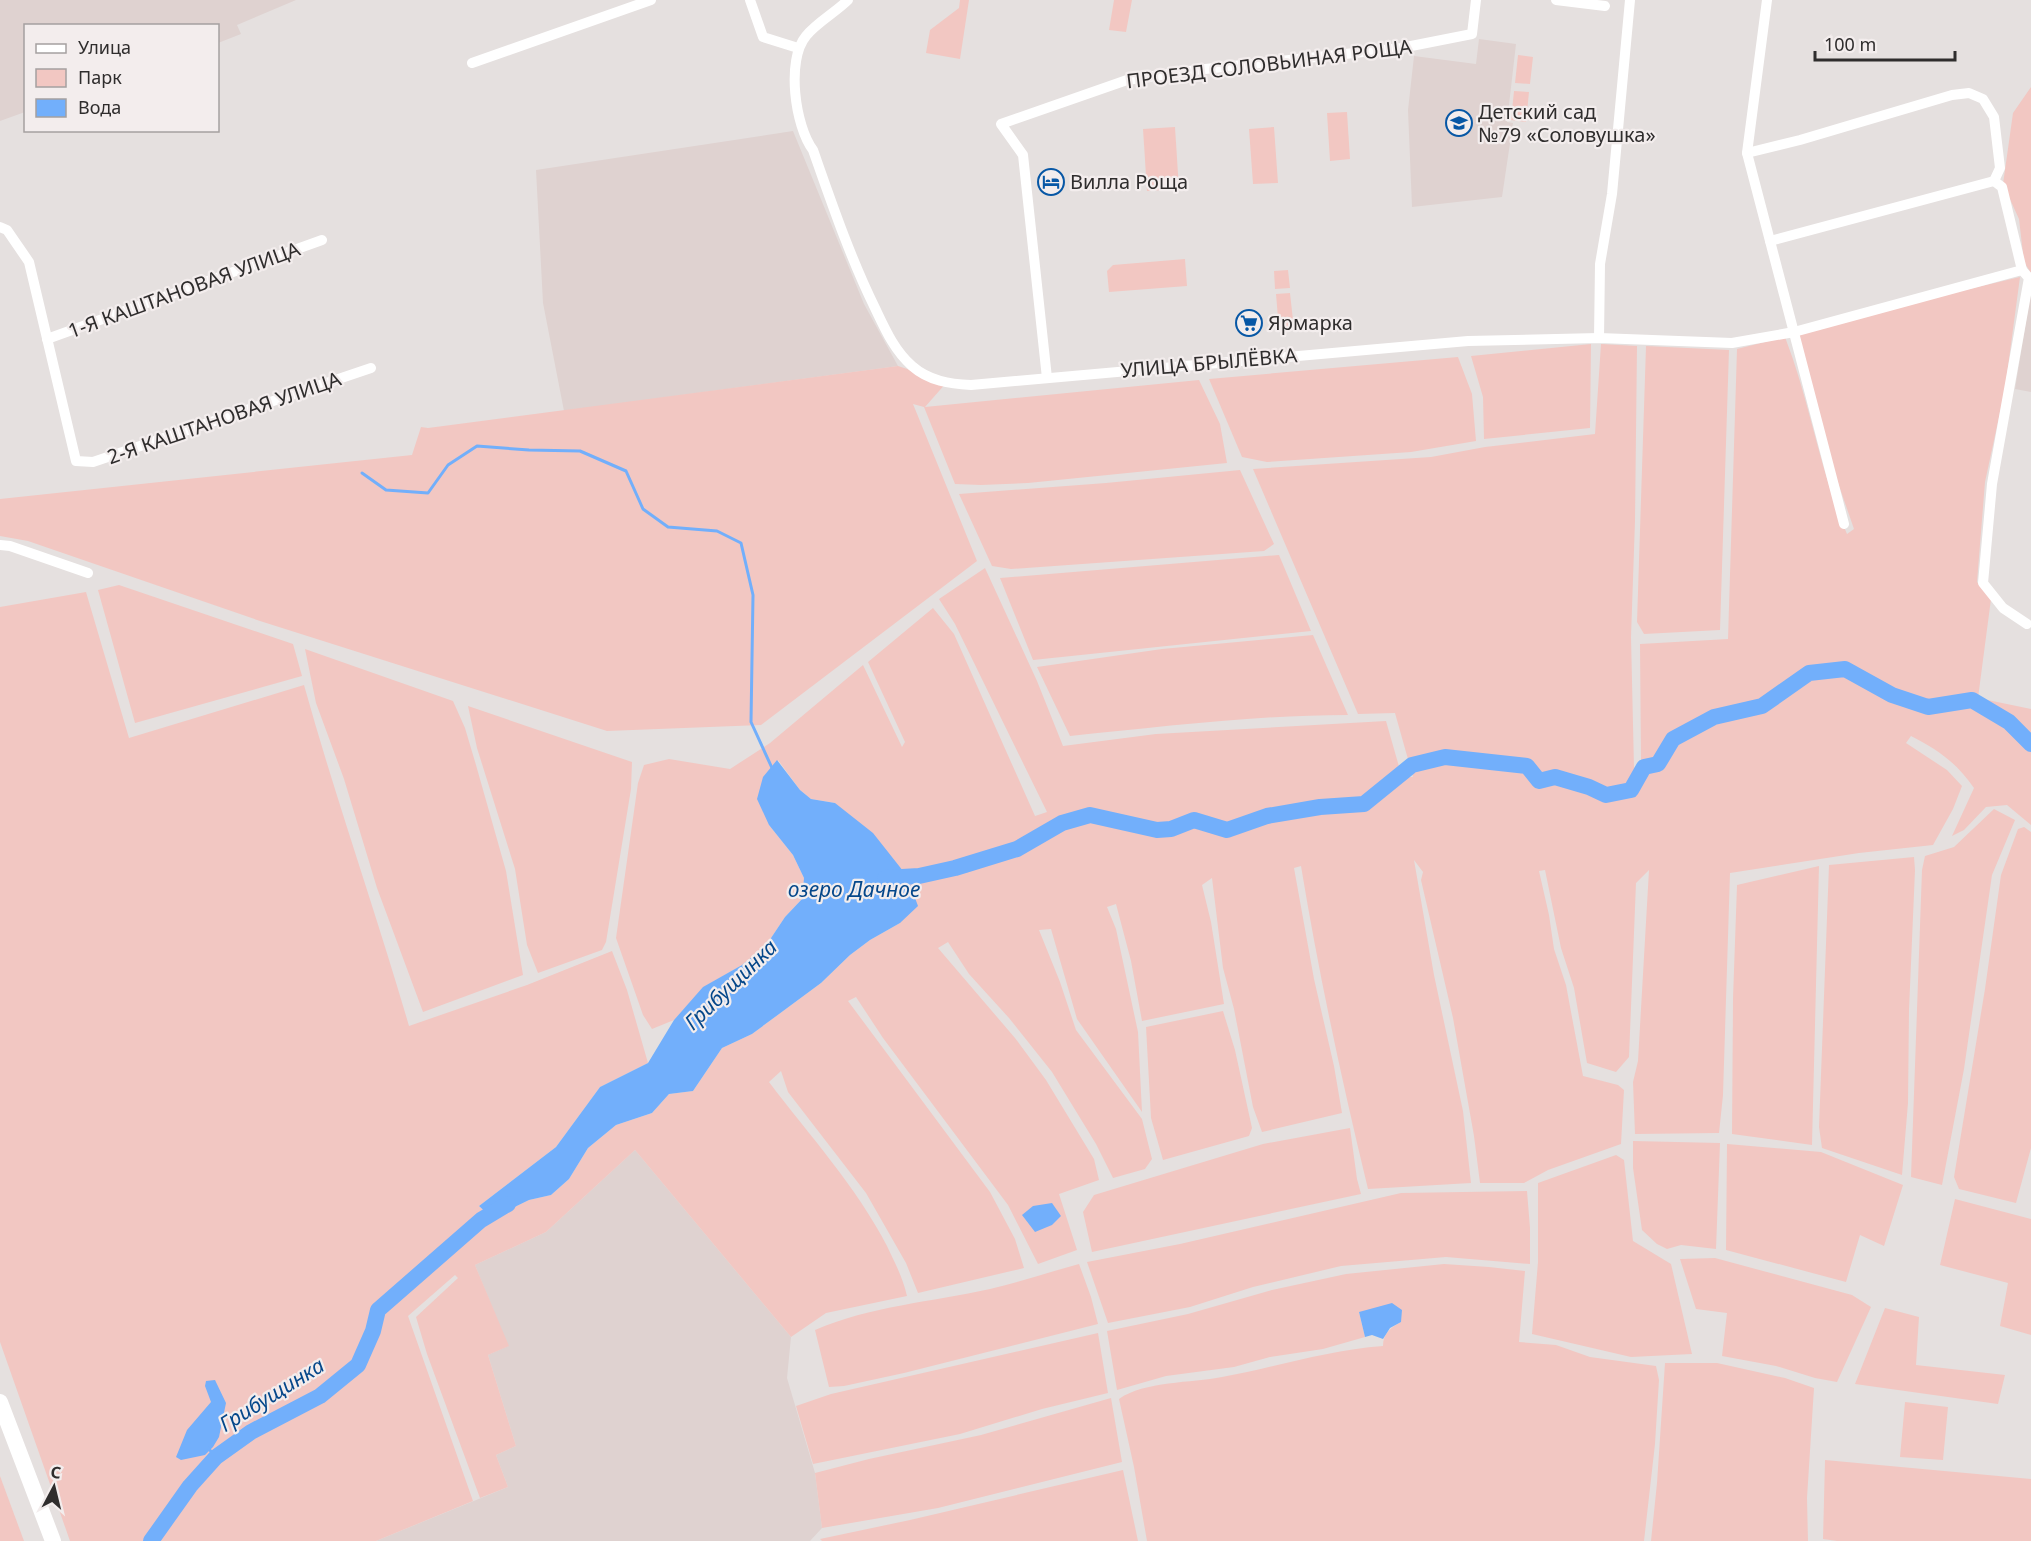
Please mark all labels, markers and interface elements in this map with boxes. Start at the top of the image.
legend [24,24,219,132]
scale bar [1815,24,1954,62]
text: 100 m [1824,32,1876,56]
street label: ПРОЕЗД СОЛОВЬИНАЯ РОЩА [1125,33,1413,94]
text: Улица [78,35,131,59]
text: Парк [78,65,122,89]
text: Вода [78,95,121,119]
place label: Детский сад №79 «Соловушка» [1478,98,1656,148]
school or university icon: Детский сад №79 «Соловушка» [1444,108,1474,138]
hotel icon: Вилла Роща [1036,167,1066,197]
place label: Вилла Роща [1070,168,1188,195]
street label: 1-Я КАШТАНОВАЯ УЛИЦА [64,235,304,344]
supermarket icon: Ярмарка [1234,308,1264,338]
place label: Ярмарка [1268,309,1353,336]
street label: УЛИЦА БРЫЛЁВКА [1120,341,1299,384]
street label: 2-Я КАШТАНОВАЯ УЛИЦА [103,365,344,470]
water label: озеро Дачное [788,875,920,903]
water label: Грибущинка [678,933,783,1036]
water label: Грибущинка [214,1351,329,1437]
north arrow [24,1457,84,1517]
text: С [49,1461,62,1484]

